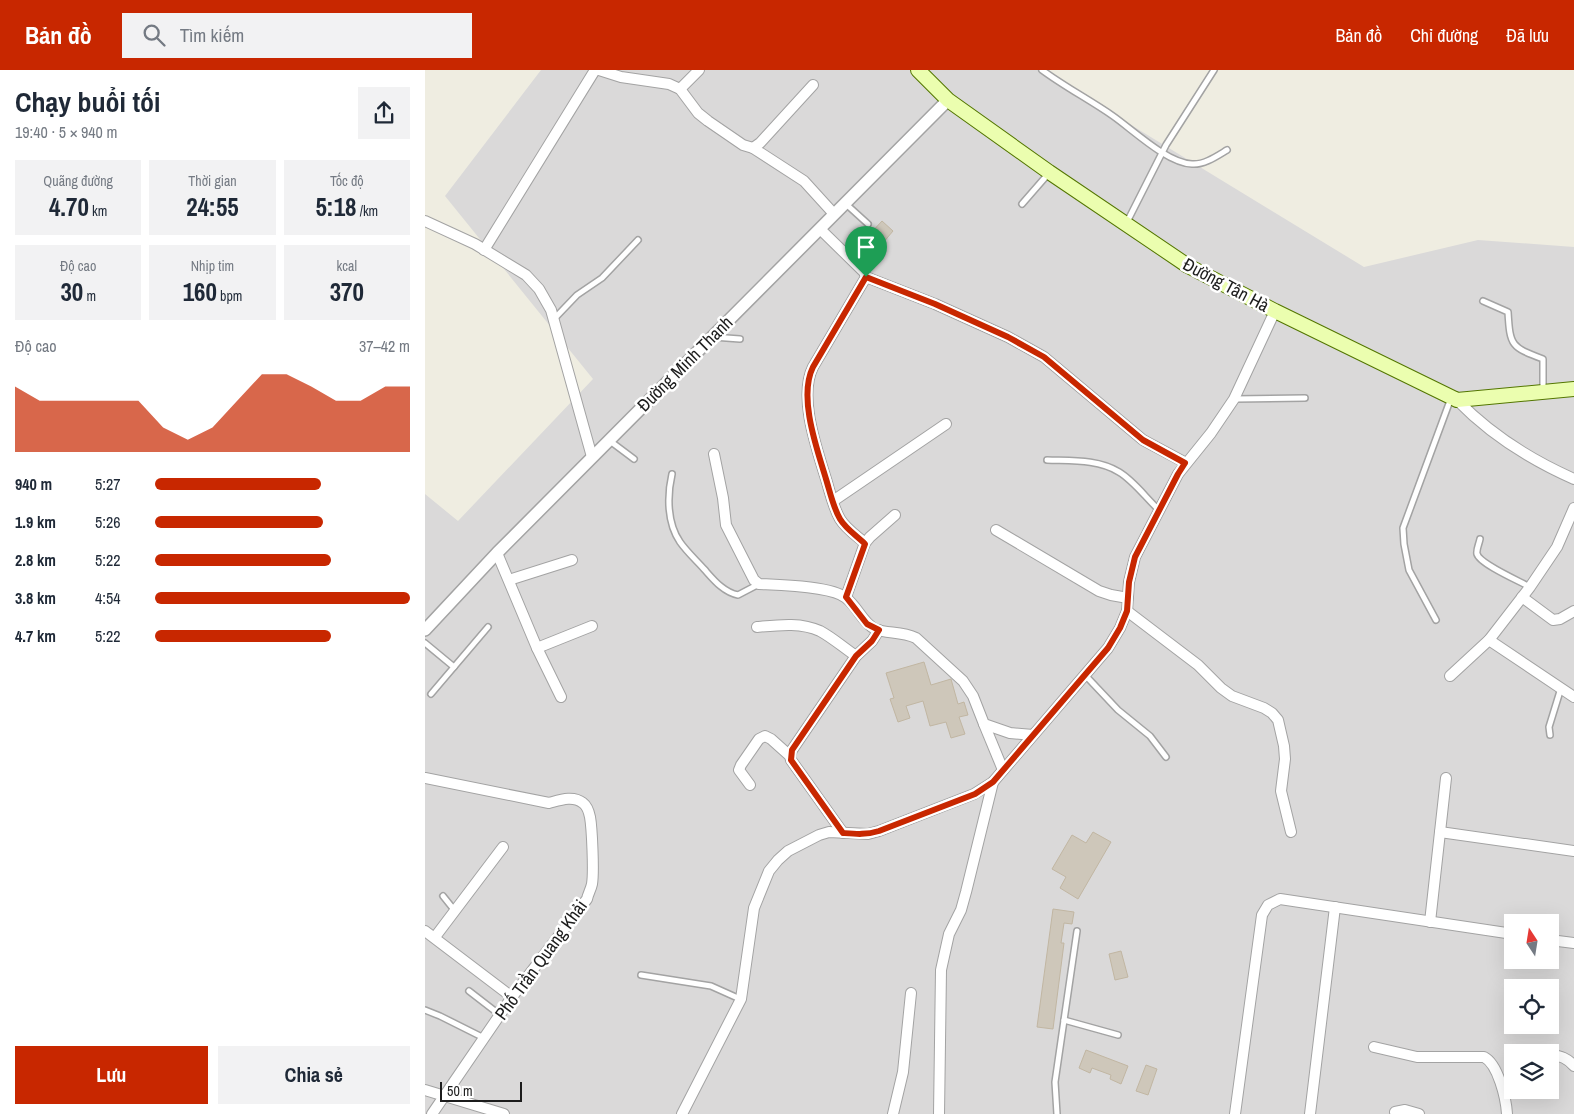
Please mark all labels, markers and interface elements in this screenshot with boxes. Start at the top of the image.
search box [122,13,472,58]
text: Bản đồ [25,19,92,51]
icon: search [140,21,168,49]
text: Tìm kiếm [180,22,244,48]
text: Bản đồ [1335,23,1382,48]
text: Chỉ đường [1410,23,1478,48]
text: Đã lưu [1506,23,1549,48]
text: Chạy buổi tối [15,83,160,121]
button: share [358,87,410,139]
text: 19:40 · 5 × 940 m [15,121,118,143]
text: Quãng đường [43,172,113,190]
text: Thời gian [188,172,237,190]
text: Tốc độ [330,172,364,190]
text: 4.70 [49,190,89,224]
text: 24:55 [186,190,239,224]
text: 5:18 [315,190,357,224]
text: km [89,202,107,220]
text: /km [357,202,378,220]
pin [845,226,887,277]
icon: arrive [852,233,880,261]
street label: Đường Tân Hà [1179,251,1274,318]
text: Độ cao [60,257,96,275]
text: Nhịp tim [191,257,234,275]
text: kcal [337,257,357,275]
text: 30 [60,275,83,309]
text: 160 [183,275,217,309]
text: 370 [330,275,364,309]
text: m [83,287,96,305]
text: bpm [217,287,242,305]
street label: Đường Minh Thanh [631,310,738,417]
text: Độ cao [15,335,57,357]
text: 37–42 m [359,335,410,357]
text: 940 m [15,473,52,495]
text: 5:27 [95,473,121,495]
text: 1.9 km [15,511,56,533]
text: 5:26 [95,511,121,533]
text: 2.8 km [15,549,56,571]
text: 5:22 [95,549,121,571]
text: 3.8 km [15,587,56,609]
text: 4:54 [95,587,121,609]
text: 4.7 km [15,625,56,647]
text: 5:22 [95,625,121,647]
street label: Phố Trần Quang Khải [489,895,593,1025]
north arrow [1504,914,1559,969]
map controls [1504,914,1559,1099]
button: locate [1504,979,1559,1034]
button: layers [1504,1044,1559,1099]
button: Lưu [15,1046,208,1104]
button: Chia sẻ [218,1046,410,1104]
scale bar [440,1079,523,1102]
text: 50 m [447,1082,473,1100]

